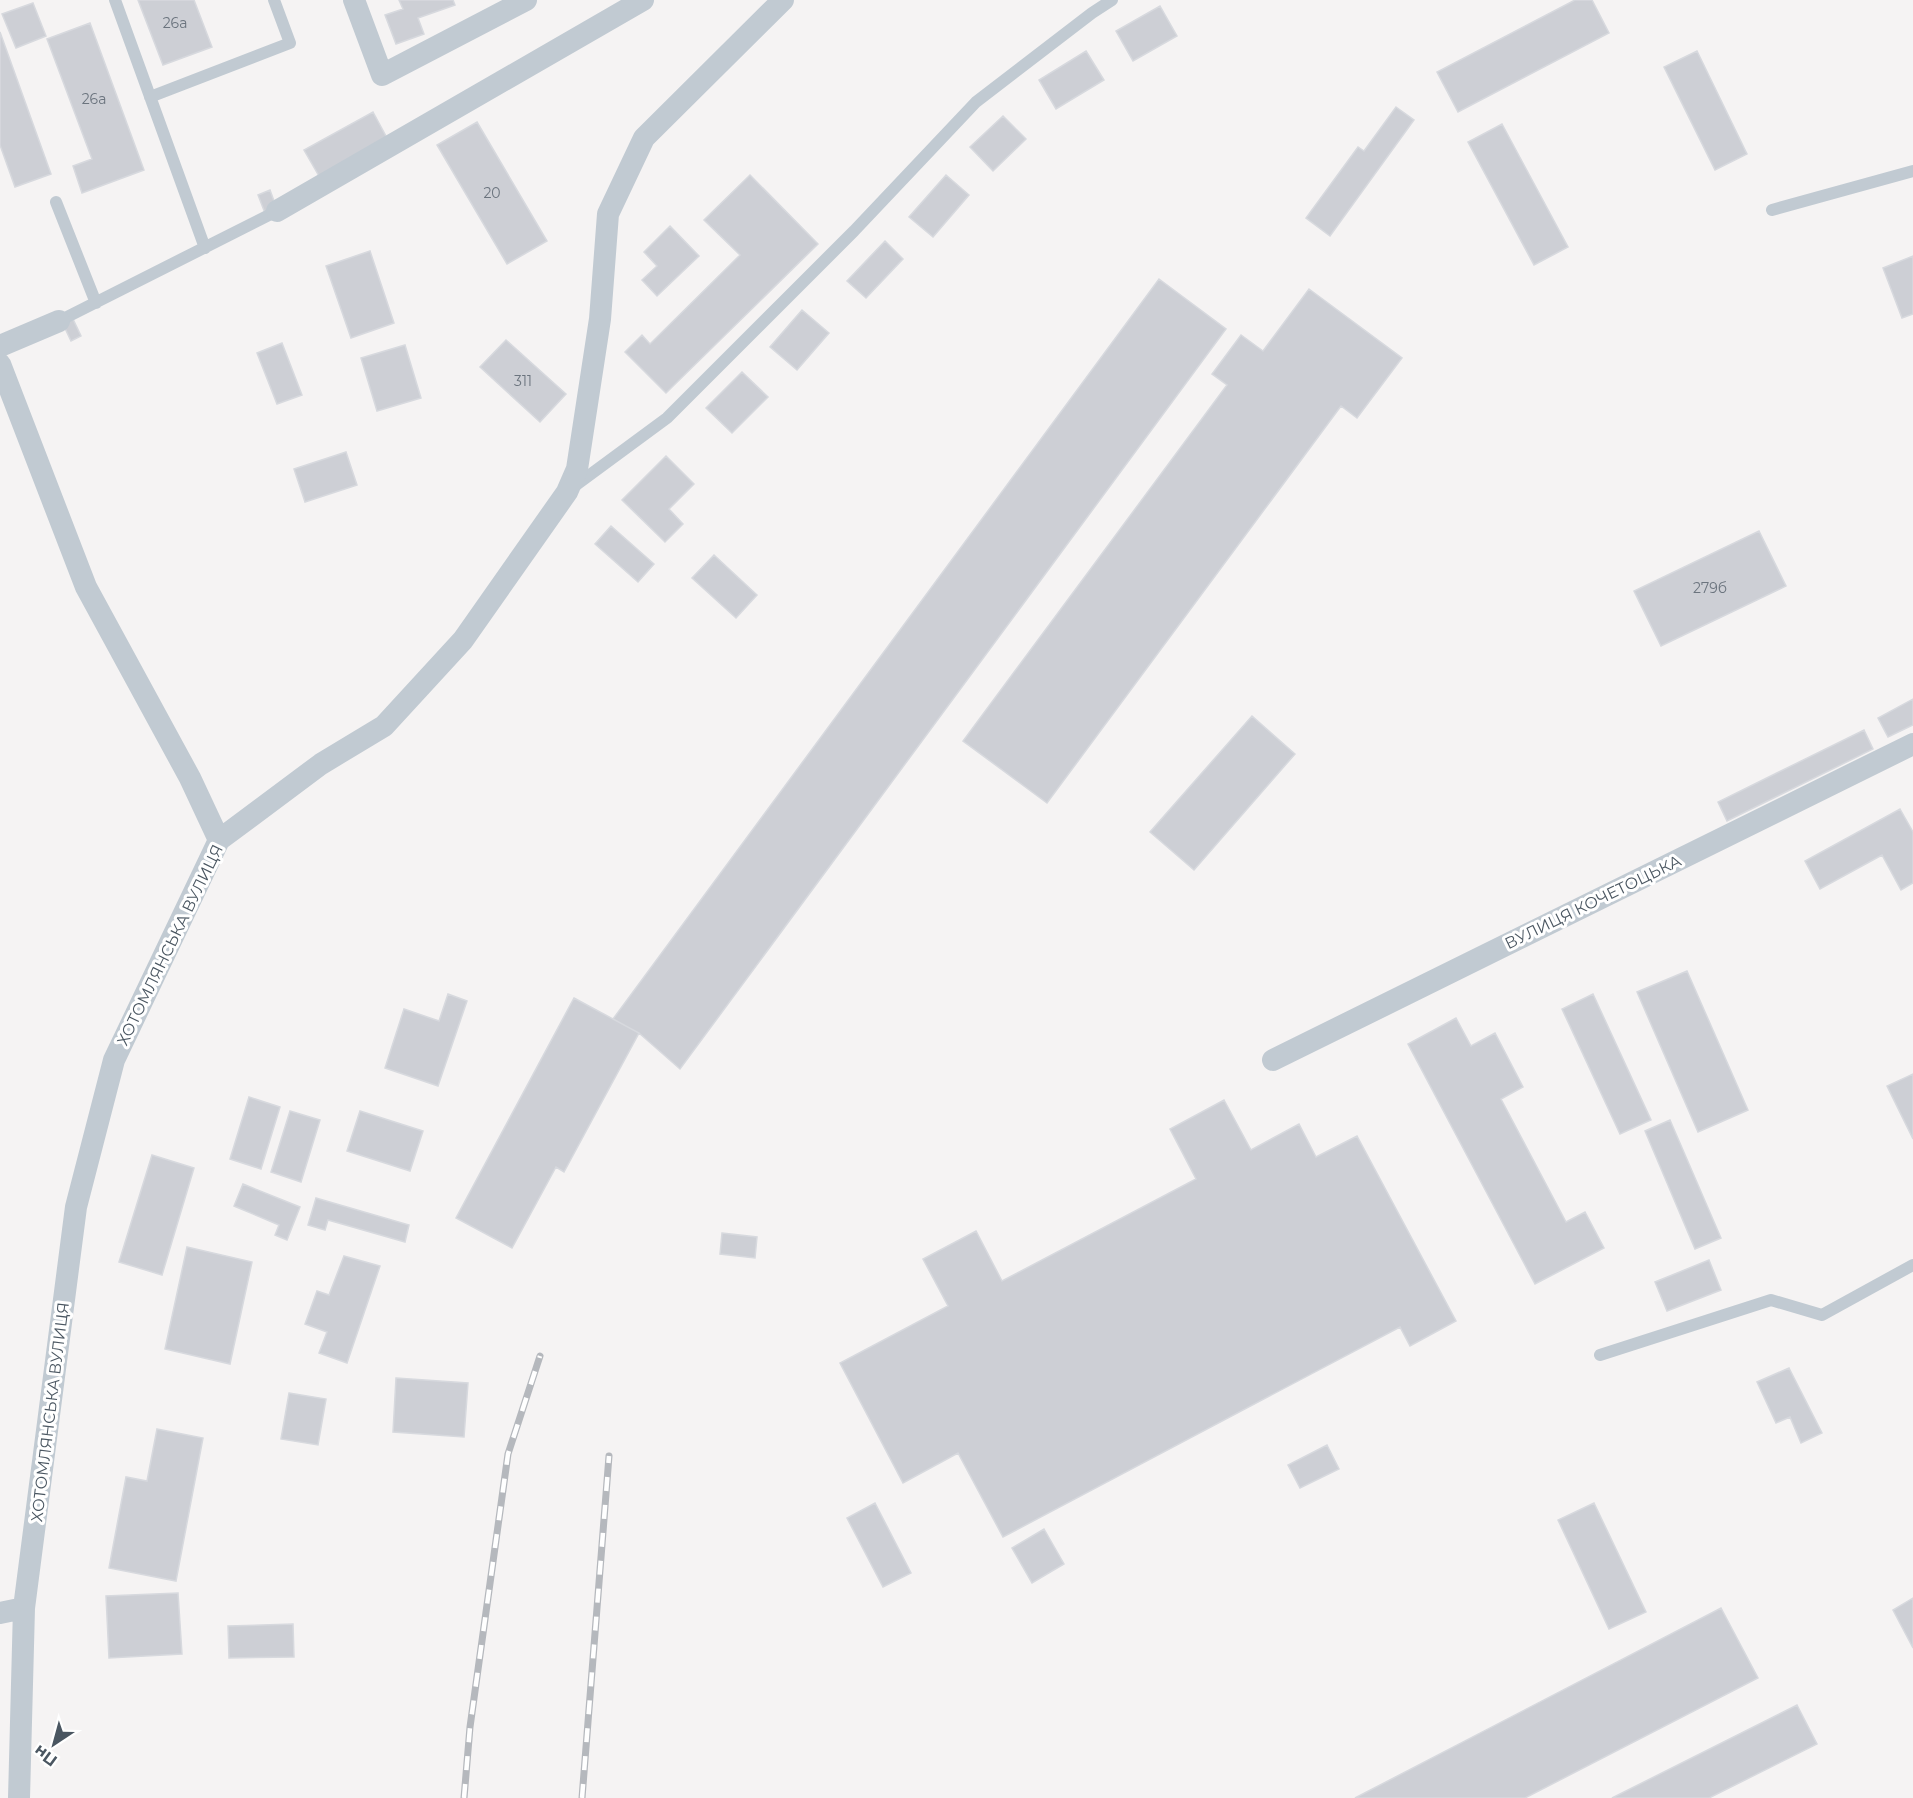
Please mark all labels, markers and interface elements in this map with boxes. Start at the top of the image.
house number: 26а [163,14,187,32]
house number: 26а [82,90,106,108]
house number: 20 [483,184,501,202]
house number: 311 [514,372,532,390]
house number: 279б [1693,579,1727,597]
street label: ХОТОМЛЯНСЬКА ВУЛИЦЯ [113,841,227,1049]
street label: ВУЛИЦЯ КОЧЕТОЦЬКА [1502,851,1684,953]
street label: ХОТОМЛЯНСЬКА ВУЛИЦЯ [27,1301,73,1523]
north arrow [24,1714,84,1774]
text: Пн [30,1741,61,1771]

